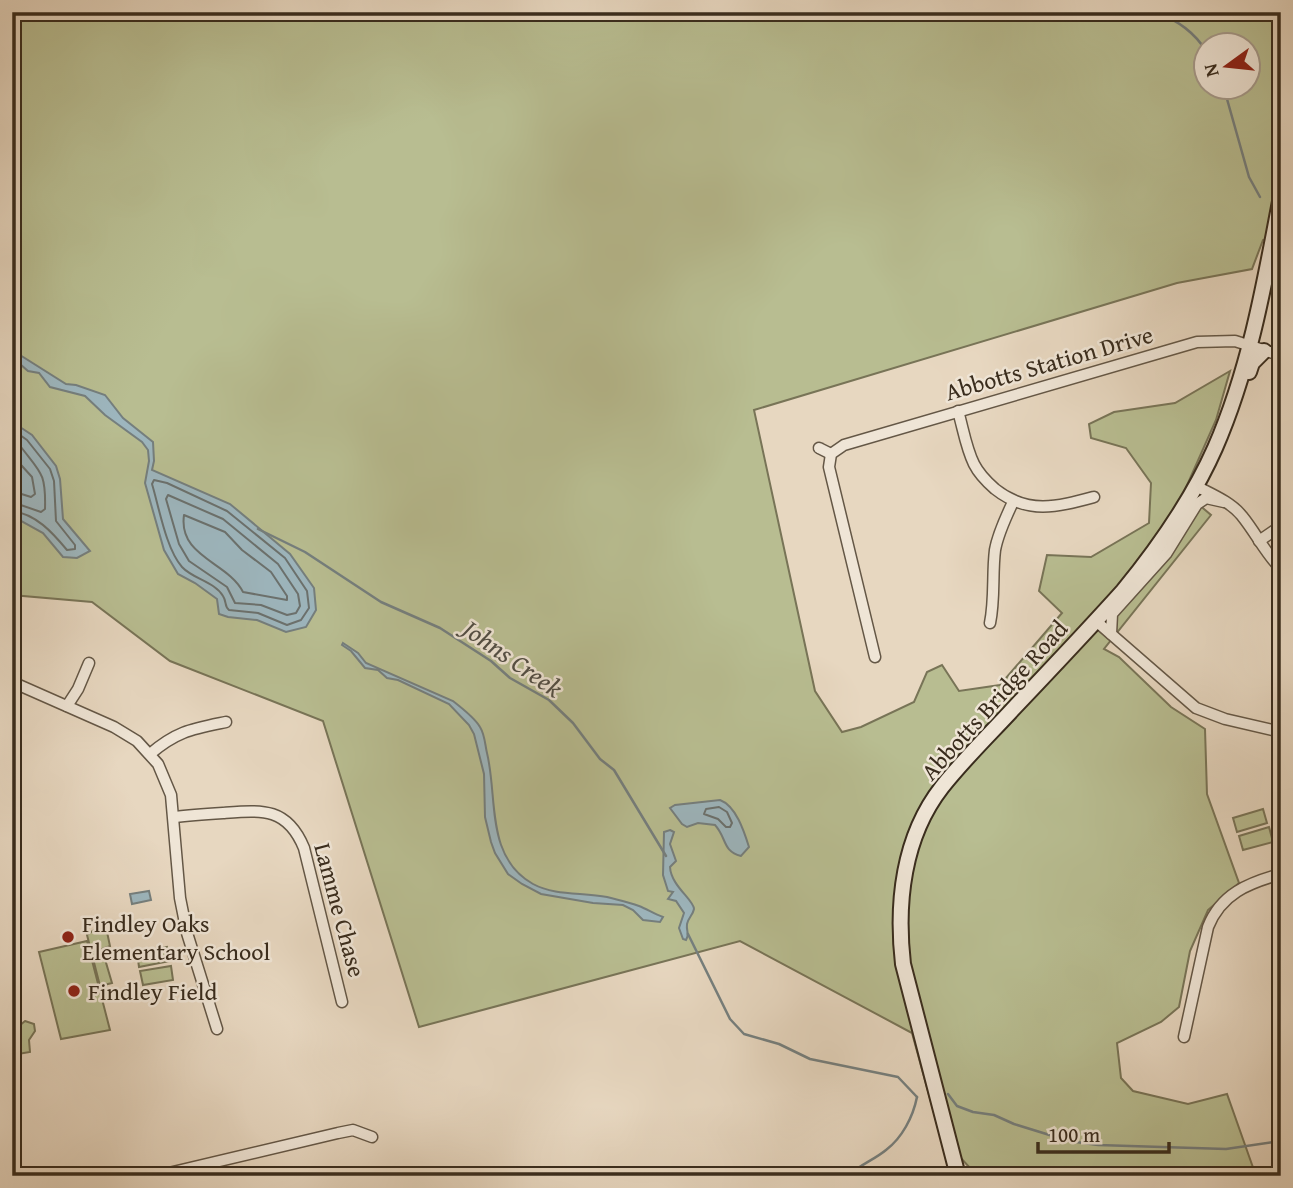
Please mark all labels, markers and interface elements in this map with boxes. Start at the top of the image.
north arrow [1192,32,1262,102]
text: N [1195,60,1226,80]
street label: Abbotts Station Drive [941,317,1157,409]
water label: Johns Creek [452,607,571,707]
street label: Abbotts Bridge Road [912,612,1076,788]
street label: Lamme Chase [305,839,375,981]
place label: Findley Oaks Elementary School [82,906,270,969]
marker: Findley Oaks Elementary School [60,929,76,945]
place label: Findley Field [88,974,217,1009]
marker: Findley Field [66,983,82,999]
scale bar [1038,1111,1169,1155]
text: 100 m [1048,1119,1100,1150]

